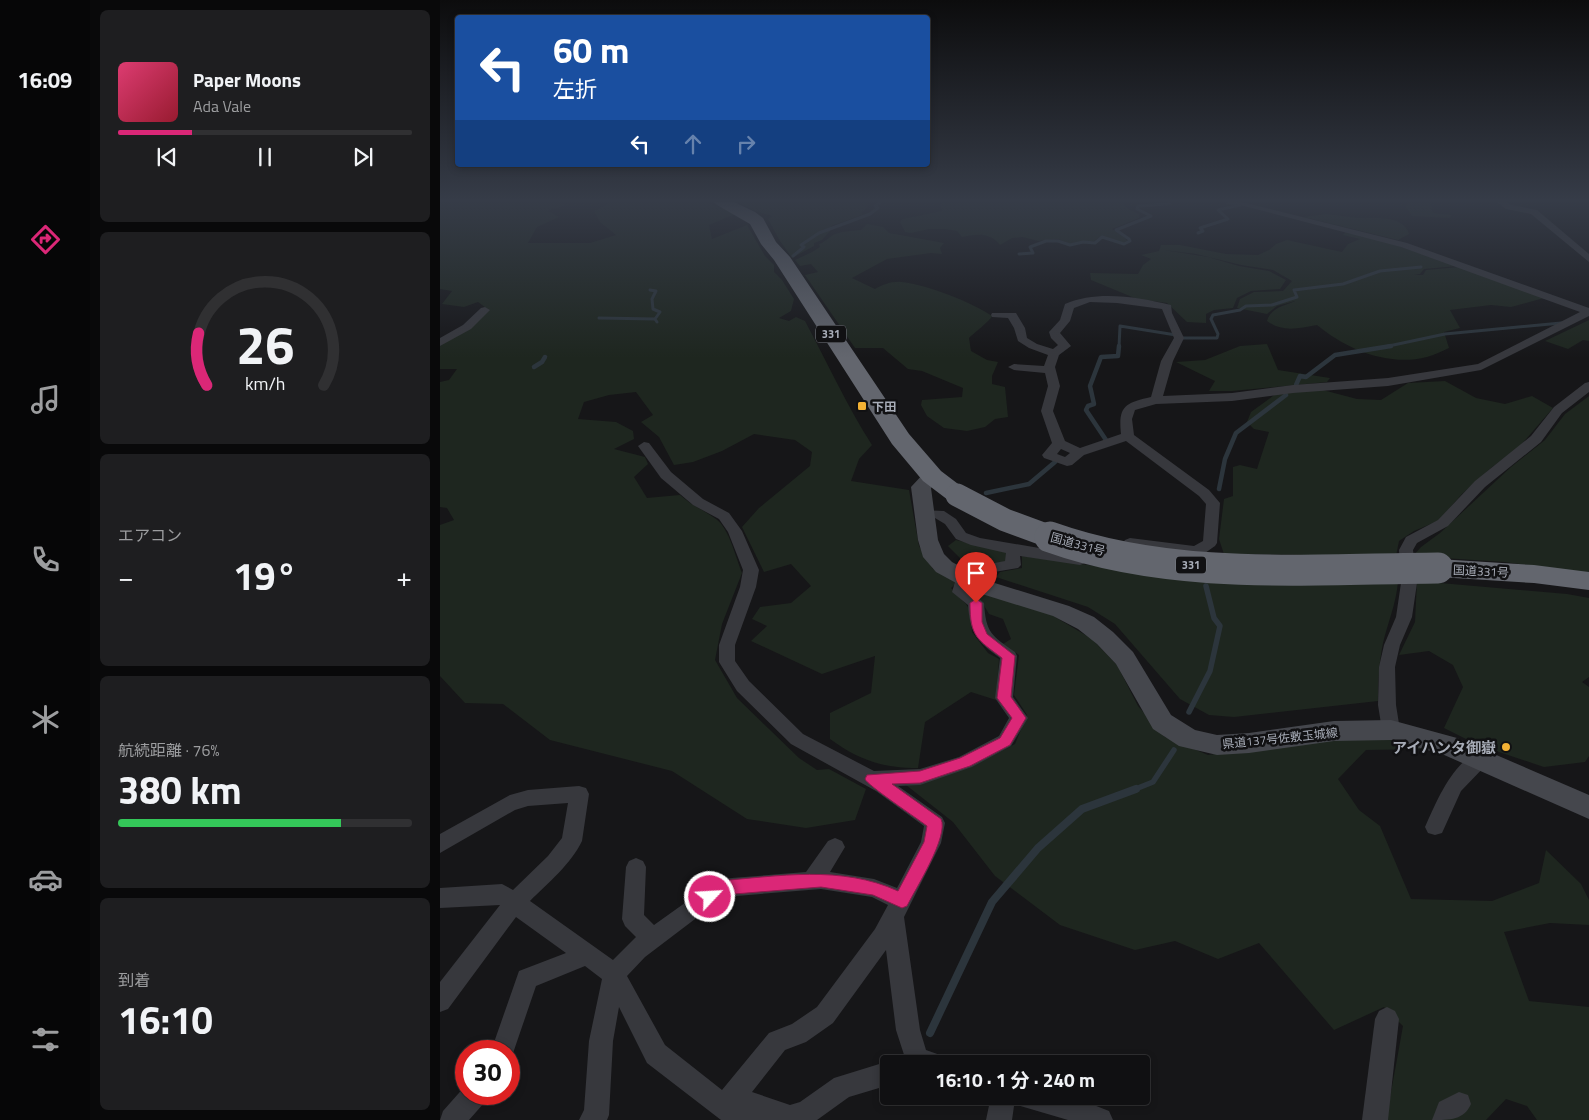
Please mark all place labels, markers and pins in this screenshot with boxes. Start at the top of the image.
place label: 下田 [872,397,896,416]
marker: 下田 [856,400,868,412]
pin [955,552,997,603]
place label: アイハンタ御嶽 [1392,736,1496,759]
marker: アイハンタ御嶽 [1500,741,1512,753]

